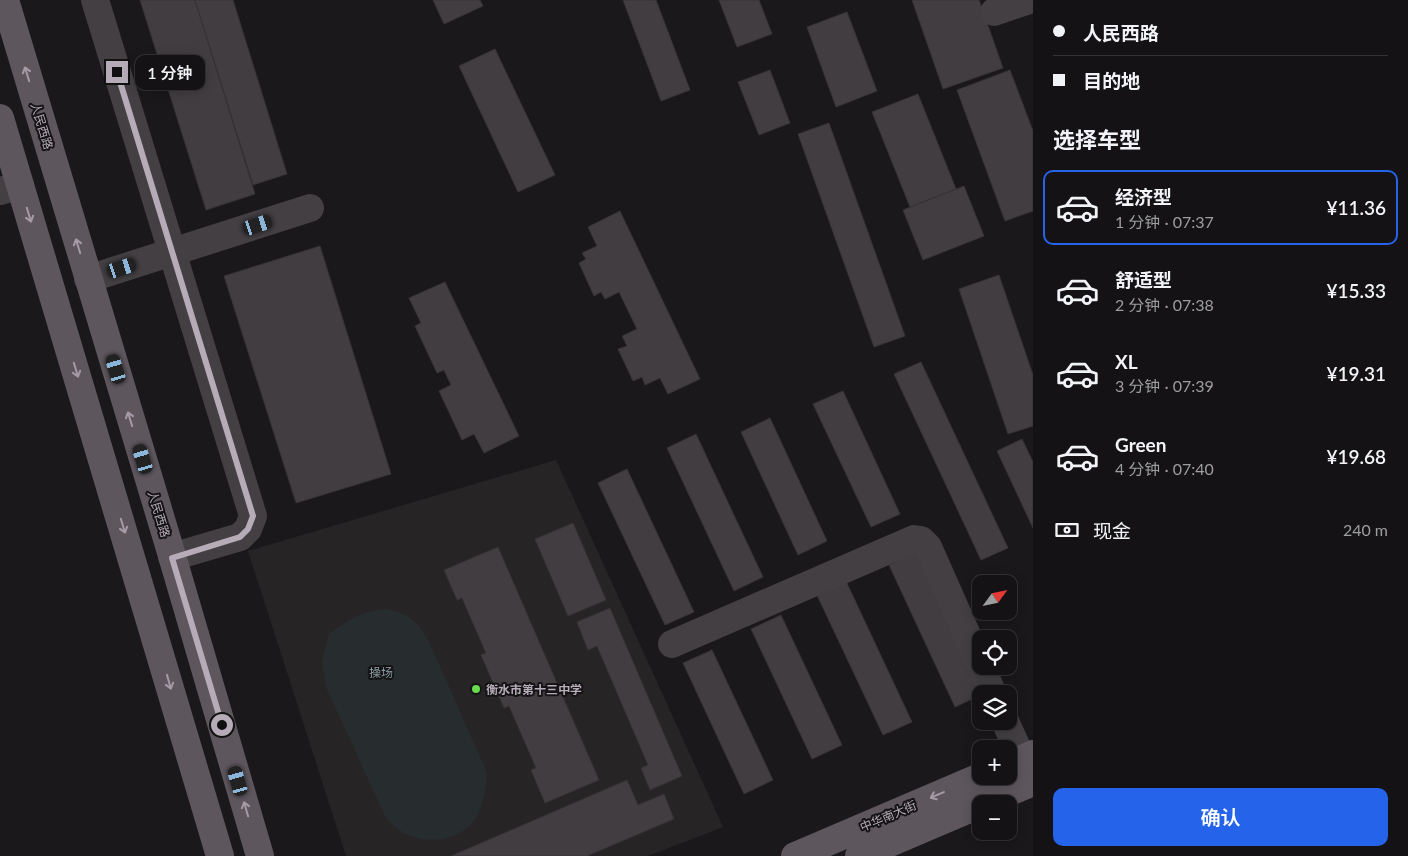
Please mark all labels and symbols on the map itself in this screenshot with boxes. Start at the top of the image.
callout: 1 分钟 [134,54,204,90]
route end [106,61,128,83]
one-way arrow [21,66,31,82]
street label: 人民西路 [28,101,56,151]
one-way arrow [25,206,35,222]
car [241,213,274,237]
one-way arrow [73,239,83,255]
car [105,256,138,280]
car [104,352,127,386]
one-way arrow [72,362,82,378]
one-way arrow [125,411,135,427]
car [131,442,154,476]
street label: 人民西路 [145,489,173,539]
one-way arrow [118,517,128,533]
north arrow [972,575,1018,620]
park label: 操场 [369,665,393,680]
one-way arrow [165,673,175,689]
place label: 衡水市第十三中学 [486,682,582,697]
marker: 衡水市第十三中学 [470,683,482,695]
route start [211,714,233,736]
car [226,765,249,797]
one-way arrow [930,791,945,801]
street label: 中华南大街 [857,797,919,835]
one-way arrow [241,802,251,818]

